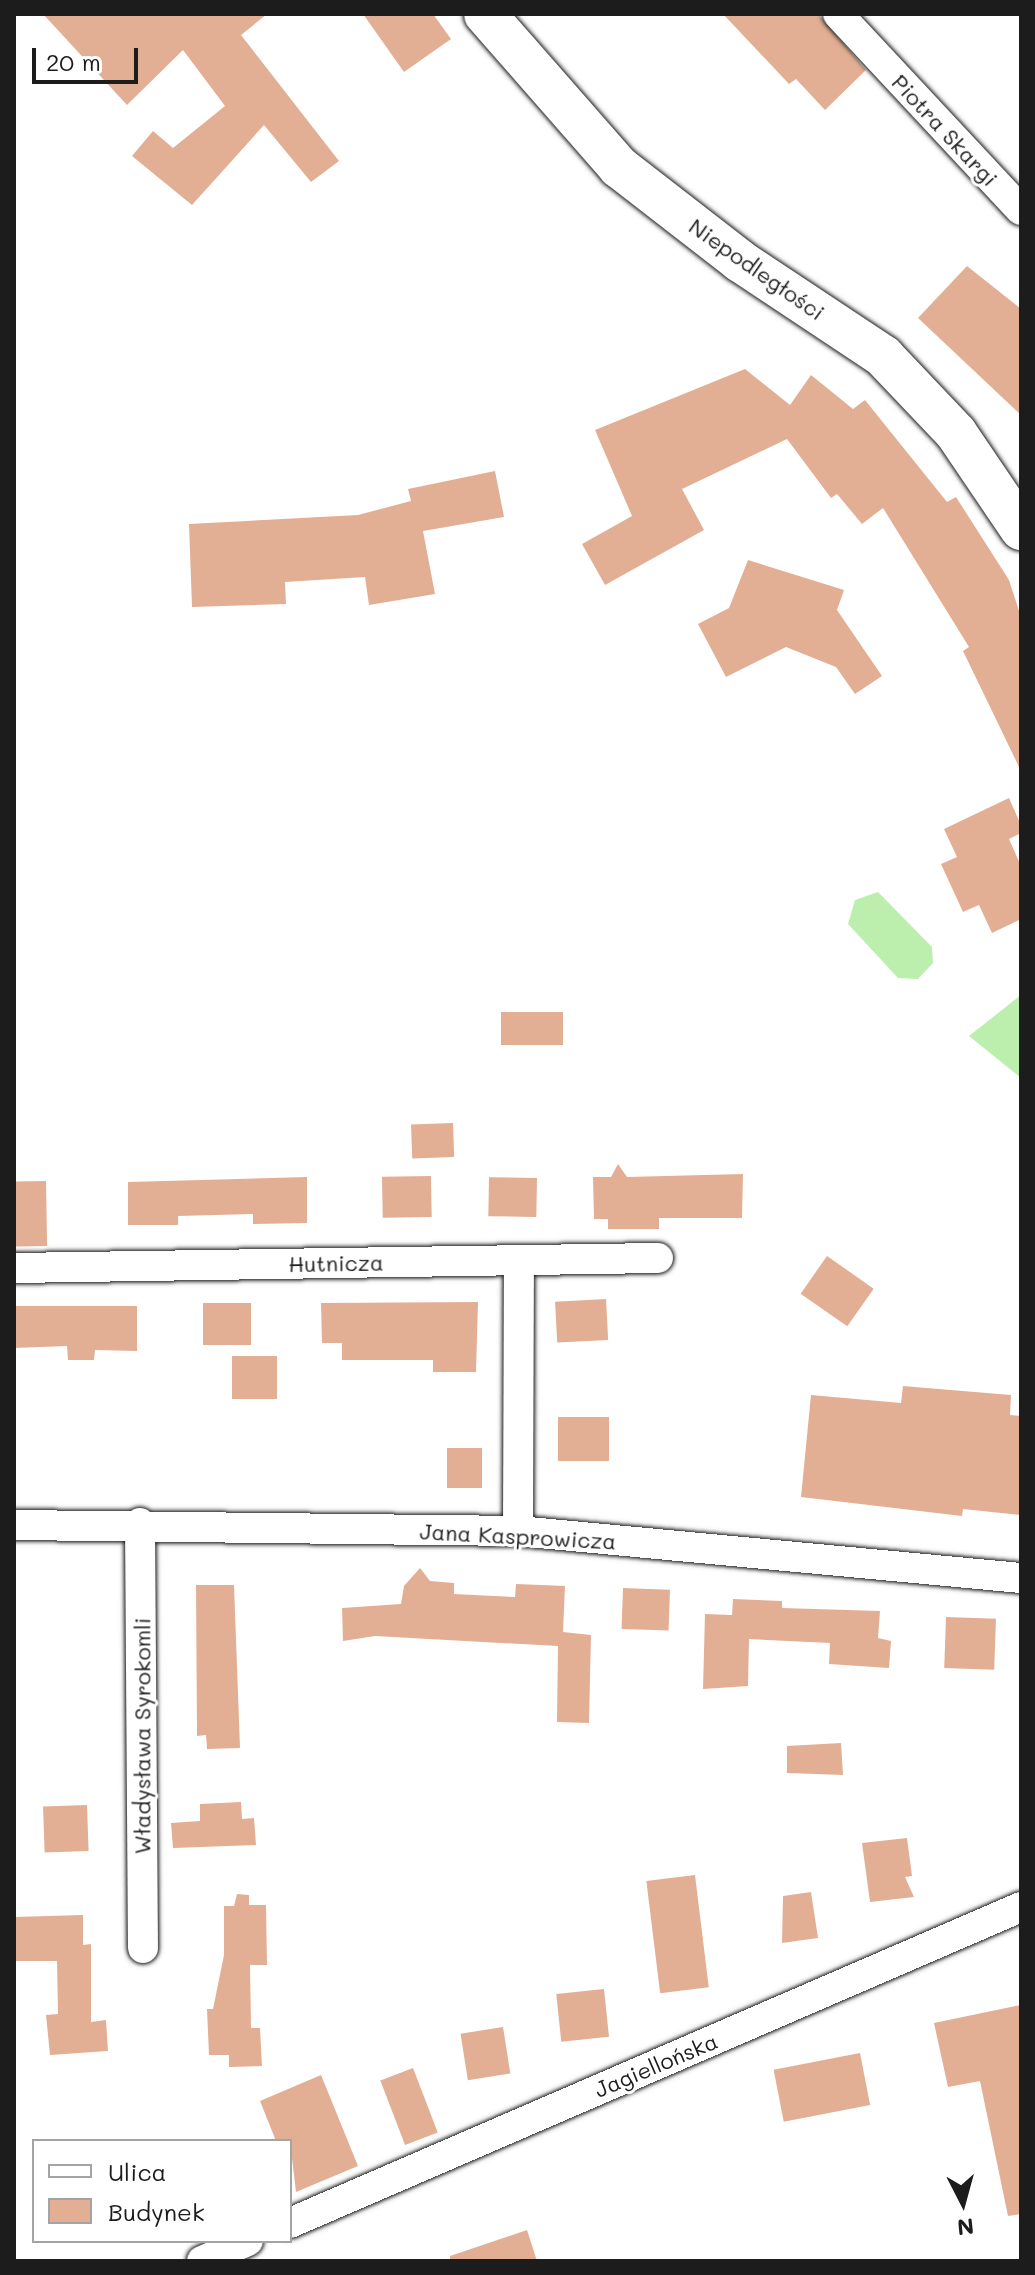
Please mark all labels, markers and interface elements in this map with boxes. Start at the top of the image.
scale bar [36,32,142,82]
text: 20 m [46,46,101,77]
street label: Piotra Skargi [887,69,1003,191]
street label: Niepodległości [684,213,830,325]
street label: Hutnicza [288,1249,384,1277]
street label: Jana Kasprowicza [419,1518,617,1554]
street label: Władysława Syrokomli [129,1618,155,1854]
street label: Jagiellońska [590,2027,722,2103]
legend [32,2139,292,2243]
text: Ulica [108,2156,166,2187]
north arrow [923,2163,1003,2243]
text: Budynek [108,2196,205,2227]
text: N [956,2212,975,2243]

